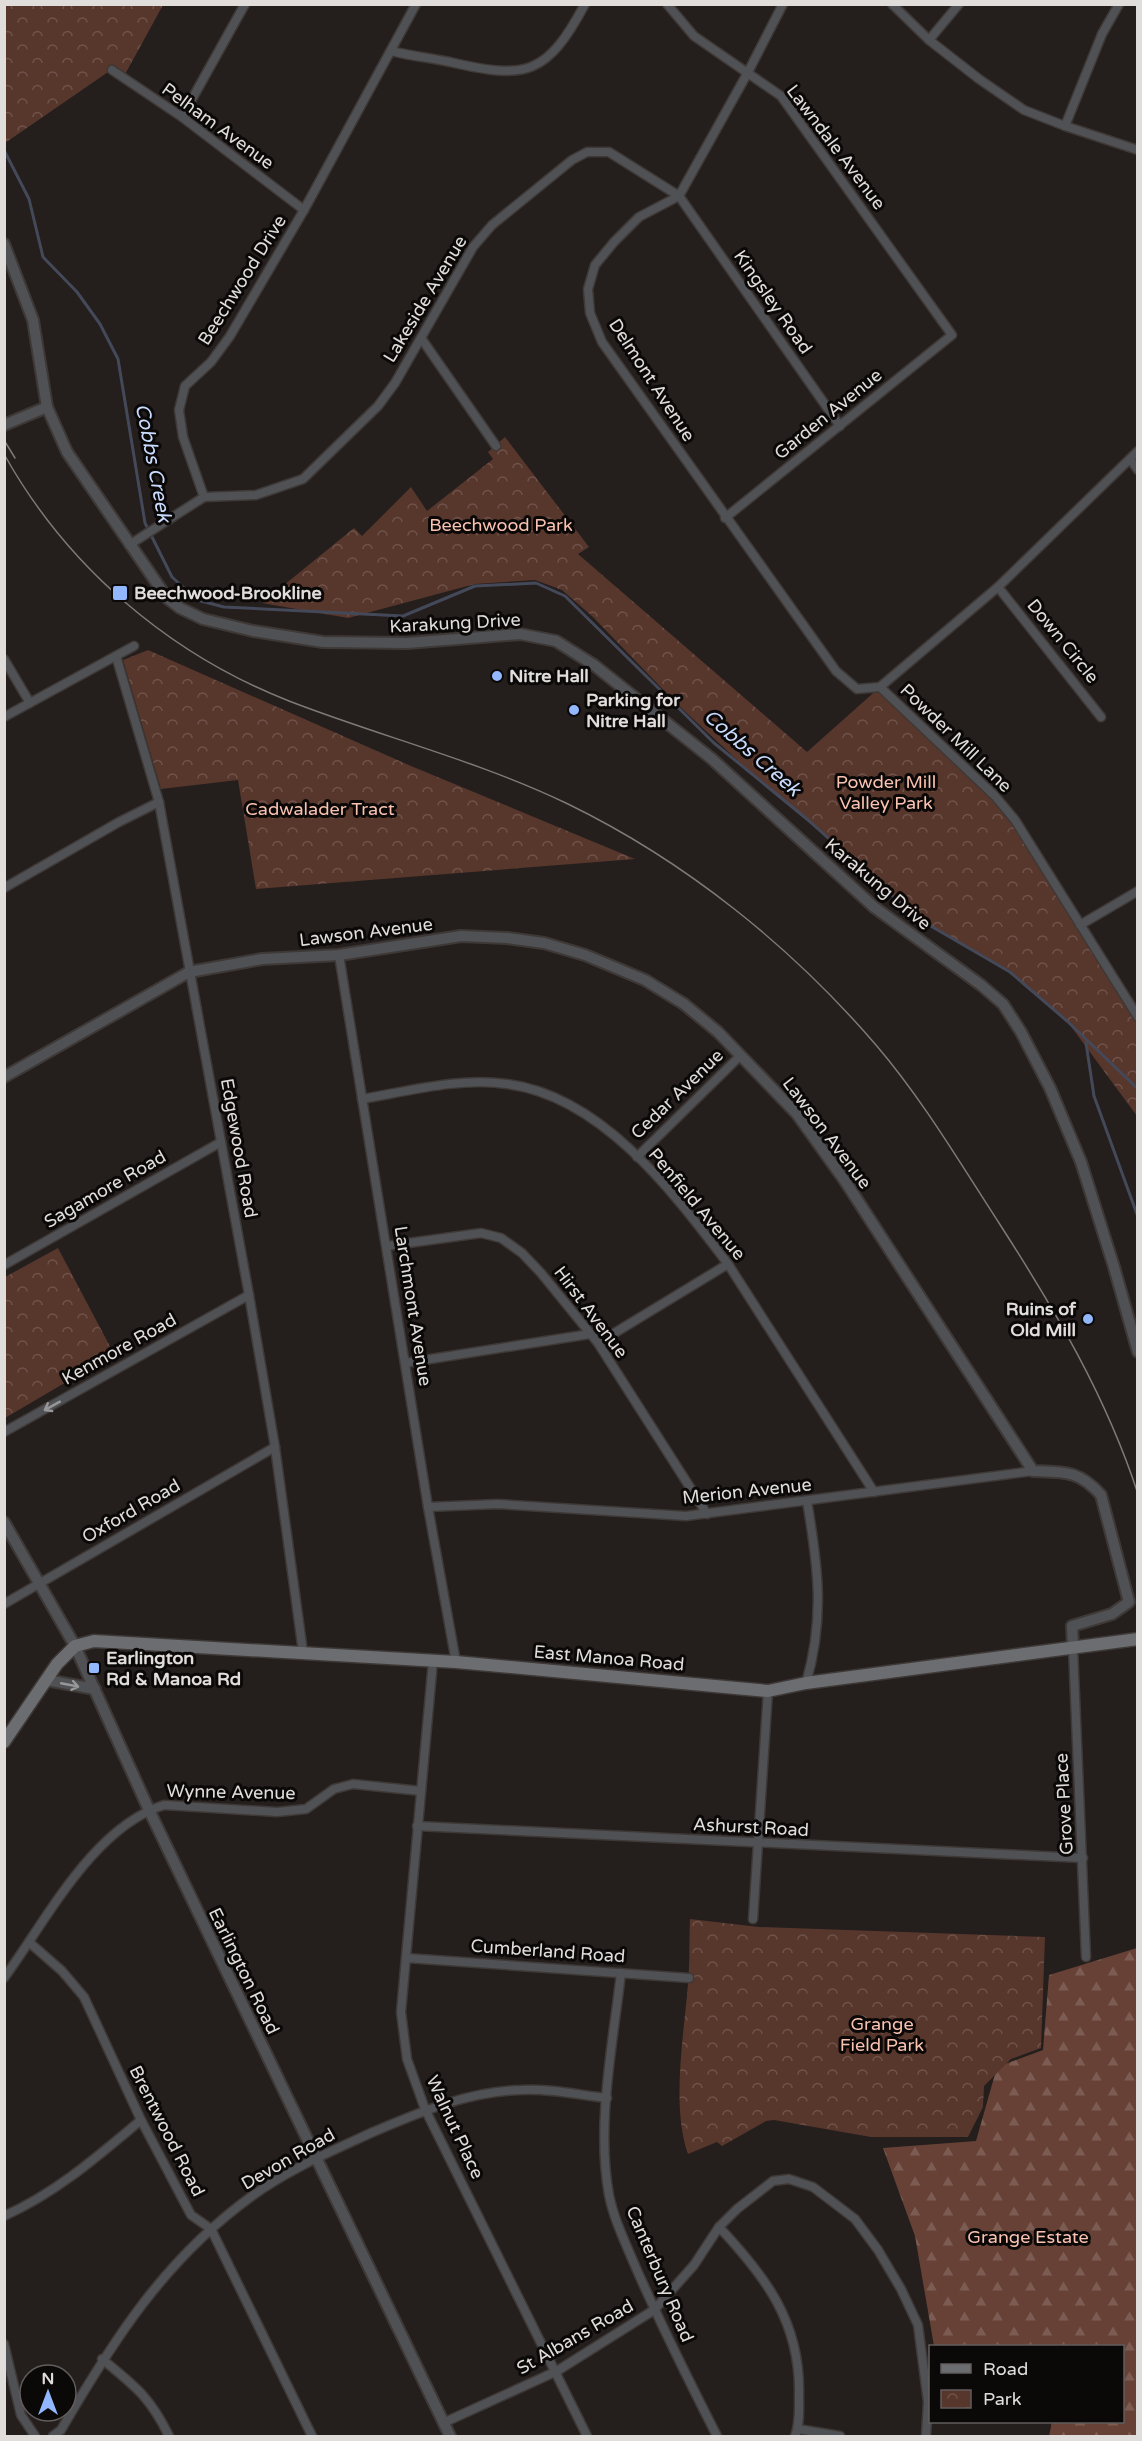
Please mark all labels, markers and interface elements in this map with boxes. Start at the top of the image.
street label: Pelham Avenue [158,78,278,174]
street label: Lawndale Avenue [782,80,890,214]
street label: Beechwood Drive [193,211,291,349]
street label: Lakeside Avenue [378,232,472,366]
street label: Kingsley Road [729,246,817,358]
street label: Delmont Avenue [604,314,700,446]
street label: Garden Avenue [770,364,886,464]
water label: Cobbs Creek [130,402,177,526]
park label: Beechwood Park [429,514,573,536]
place label: Beechwood-Brookline [134,582,322,604]
marker: Beechwood-Brookline [111,584,129,602]
street label: Down Circle [1022,595,1104,687]
street label: Karakung Drive [389,609,521,637]
place label: Nitre Hall [509,665,589,687]
marker: Nitre Hall [490,669,504,683]
street label: Powder Mill Lane [896,679,1016,797]
place label: Parking for Nitre Hall [586,689,681,732]
marker: Parking for Nitre Hall [567,703,581,717]
water label: Cobbs Creek [699,704,807,803]
park label: Powder Mill Valley Park [836,771,936,814]
park label: Cadwalader Tract [245,798,395,820]
street label: Karakung Drive [821,833,935,935]
street label: Lawson Avenue [298,913,434,951]
street label: Cedar Avenue [626,1044,728,1144]
street label: Lawson Avenue [778,1073,876,1193]
street label: Edgewood Road [216,1076,262,1220]
street label: Penfield Avenue [644,1144,750,1264]
street label: Sagamore Road [40,1145,170,1233]
street label: Larchmont Avenue [389,1224,437,1388]
street label: Hirst Avenue [549,1262,633,1362]
place label: Ruins of Old Mill [1006,1298,1077,1341]
street label: Kenmore Road [58,1308,180,1390]
marker: Ruins of Old Mill [1081,1312,1095,1326]
one-way arrow [43,1401,61,1412]
street label: Merion Avenue [681,1473,813,1509]
street label: Oxford Road [78,1474,184,1548]
street label: East Manoa Road [533,1640,685,1676]
place label: Earlington Rd & Manoa Rd [106,1647,241,1690]
marker: Earlington Rd & Manoa Rd [87,1661,101,1675]
one-way arrow [60,1679,79,1691]
street label: Grove Place [1050,1753,1078,1855]
street label: Wynne Avenue [166,1780,296,1804]
street label: Ashurst Road [692,1813,810,1841]
street label: Earlington Road [204,1904,284,2038]
street label: Cumberland Road [470,1935,626,1967]
park label: Grange Field Park [840,2013,924,2056]
street label: Brentwood Road [125,2062,209,2200]
street label: Walnut Place [421,2072,489,2182]
street label: Devon Road [237,2123,339,2195]
street label: Canterbury Road [621,2203,699,2345]
park label: Grange Estate [967,2226,1089,2248]
street label: St Albans Road [513,2295,637,2379]
legend [929,2345,1124,2423]
text: Road [983,2358,1028,2380]
north arrow [18,2363,78,2423]
text: N [42,2369,54,2389]
text: Park [983,2388,1022,2410]

